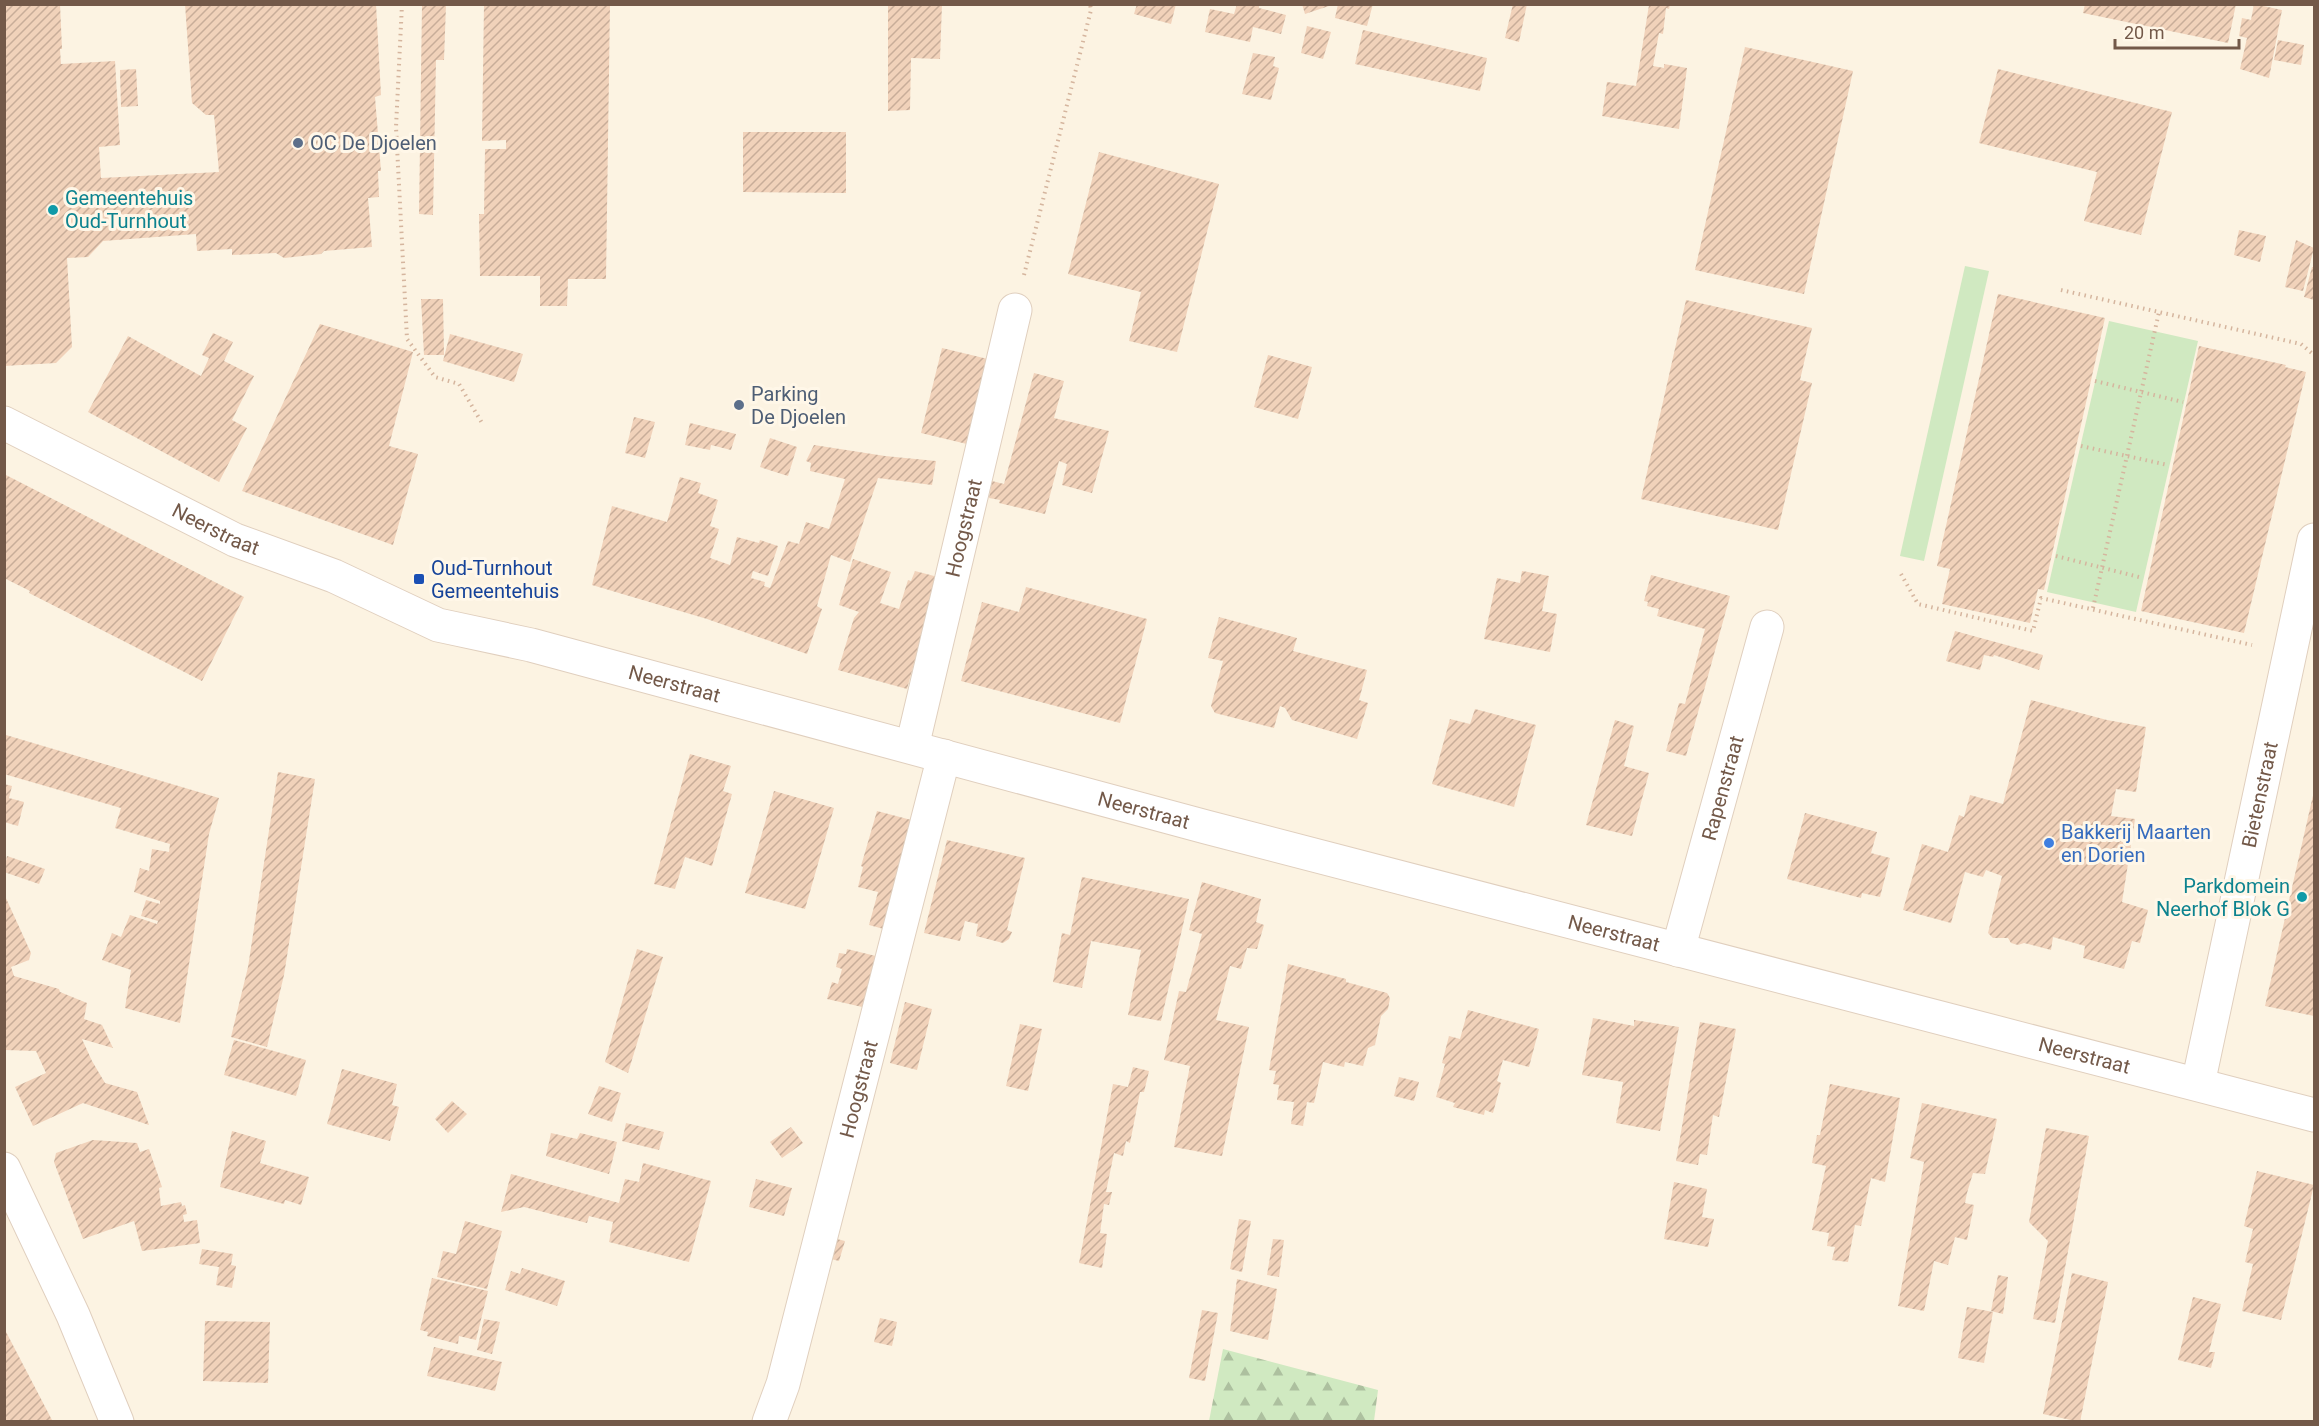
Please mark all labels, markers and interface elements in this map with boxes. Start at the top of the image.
scale bar [2115,12,2240,50]
text: 20 m [2124,22,2164,43]
place label: OC De Djoelen [310,131,437,155]
marker: OC De Djoelen [291,136,305,150]
place label: Gemeentehuis Oud-Turnhout [65,186,193,233]
marker: Gemeentehuis Oud-Turnhout [46,203,60,217]
place label: Parking De Djoelen [751,382,846,429]
marker: Parking De Djoelen [732,398,746,412]
street label: Hoogstraat [940,477,987,579]
street label: Neerstraat [168,498,263,560]
place label: Oud-Turnhout Gemeentehuis [431,556,559,603]
marker: Oud-Turnhout Gemeentehuis [412,572,426,586]
street label: Neerstraat [626,660,723,707]
street label: Rapenstraat [1697,733,1749,843]
street label: Bietenstraat [2237,739,2283,850]
street label: Neerstraat [1095,786,1192,834]
place label: Bakkerij Maarten en Dorien [2061,820,2211,867]
marker: Bakkerij Maarten en Dorien [2042,836,2056,850]
place label: Parkdomein Neerhof Blok G [2156,874,2290,921]
marker: Parkdomein Neerhof Blok G [2295,890,2309,904]
street label: Neerstraat [1566,910,1662,956]
street label: Neerstraat [2036,1032,2133,1079]
street label: Hoogstraat [835,1038,883,1140]

